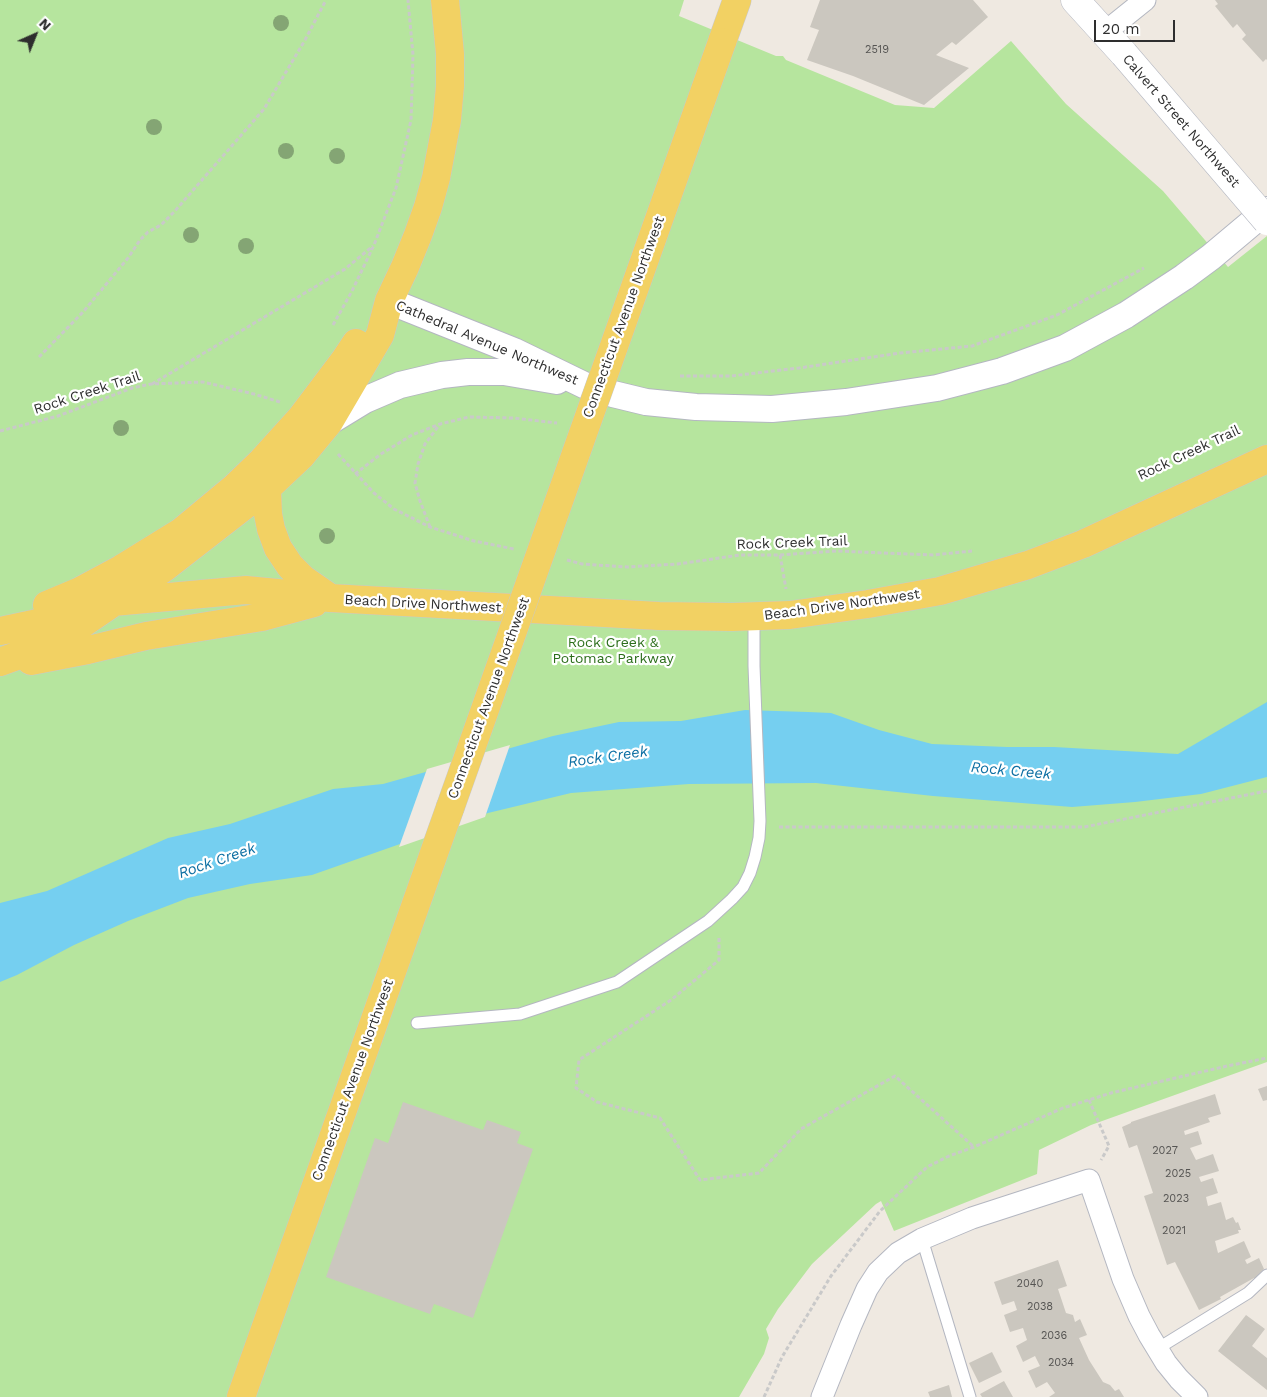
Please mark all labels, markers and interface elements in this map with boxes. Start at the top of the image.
north arrow [10,10,60,60]
scale bar [1097,10,1178,42]
text: N [36,15,55,34]
text: 20 m [1102,20,1140,38]
house number: 2519 [865,43,889,57]
street label: Calvert Street Northwest [1119,51,1243,191]
street label: Connecticut Avenue Northwest [580,214,668,420]
street label: Cathedral Avenue Northwest [393,297,581,389]
street label: Rock Creek Trail [32,368,142,418]
street label: Rock Creek Trail [1135,422,1243,484]
street label: Rock Creek Trail [736,533,848,553]
street label: Beach Drive Northwest [763,586,921,624]
street label: Beach Drive Northwest [344,592,502,616]
street label: Connecticut Avenue Northwest [445,595,533,801]
park label: Rock Creek & Potomac Parkway [552,635,674,668]
water label: Rock Creek [567,742,649,772]
water label: Rock Creek [970,759,1052,783]
water label: Rock Creek [176,839,258,883]
street label: Connecticut Avenue Northwest [309,977,397,1183]
house number: 2027 [1152,1144,1178,1158]
house number: 2025 [1165,1167,1191,1181]
house number: 2023 [1163,1192,1189,1206]
house number: 2021 [1162,1224,1186,1238]
house number: 2040 [1017,1277,1043,1291]
house number: 2038 [1027,1300,1053,1314]
house number: 2036 [1041,1329,1067,1343]
house number: 2034 [1048,1356,1074,1370]

